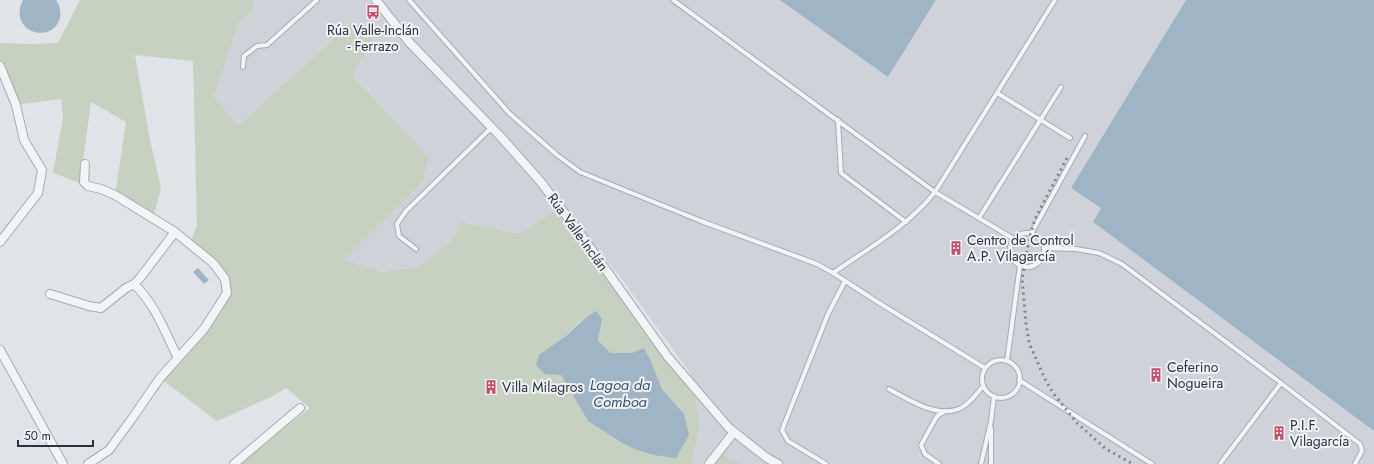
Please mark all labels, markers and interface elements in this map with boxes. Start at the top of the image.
bus stop icon: Rúa Valle-Inclán - Ferrazo [365,4,381,20]
place label: Rúa Valle-Inclán - Ferrazo [327,20,419,56]
street label: Rúa Valle-Inclán [543,189,613,275]
place label: Centro de Control A.P. Vilagarcía [967,230,1074,266]
building icon: Centro de Control A.P. Vilagarcía [948,240,964,256]
place label: Ceferino Nogueira [1167,357,1223,393]
building icon: Ceferino Nogueira [1148,367,1164,383]
water label: Lagoa da Comboa [590,374,651,413]
place label: Villa Milagros [502,377,583,397]
building icon: Villa Milagros [483,379,499,395]
place label: P.I.F. Vilagarcía [1290,415,1349,451]
scale bar [18,422,93,448]
building icon: P.I.F. Vilagarcía [1271,425,1287,441]
text: 50 m [24,427,51,445]

